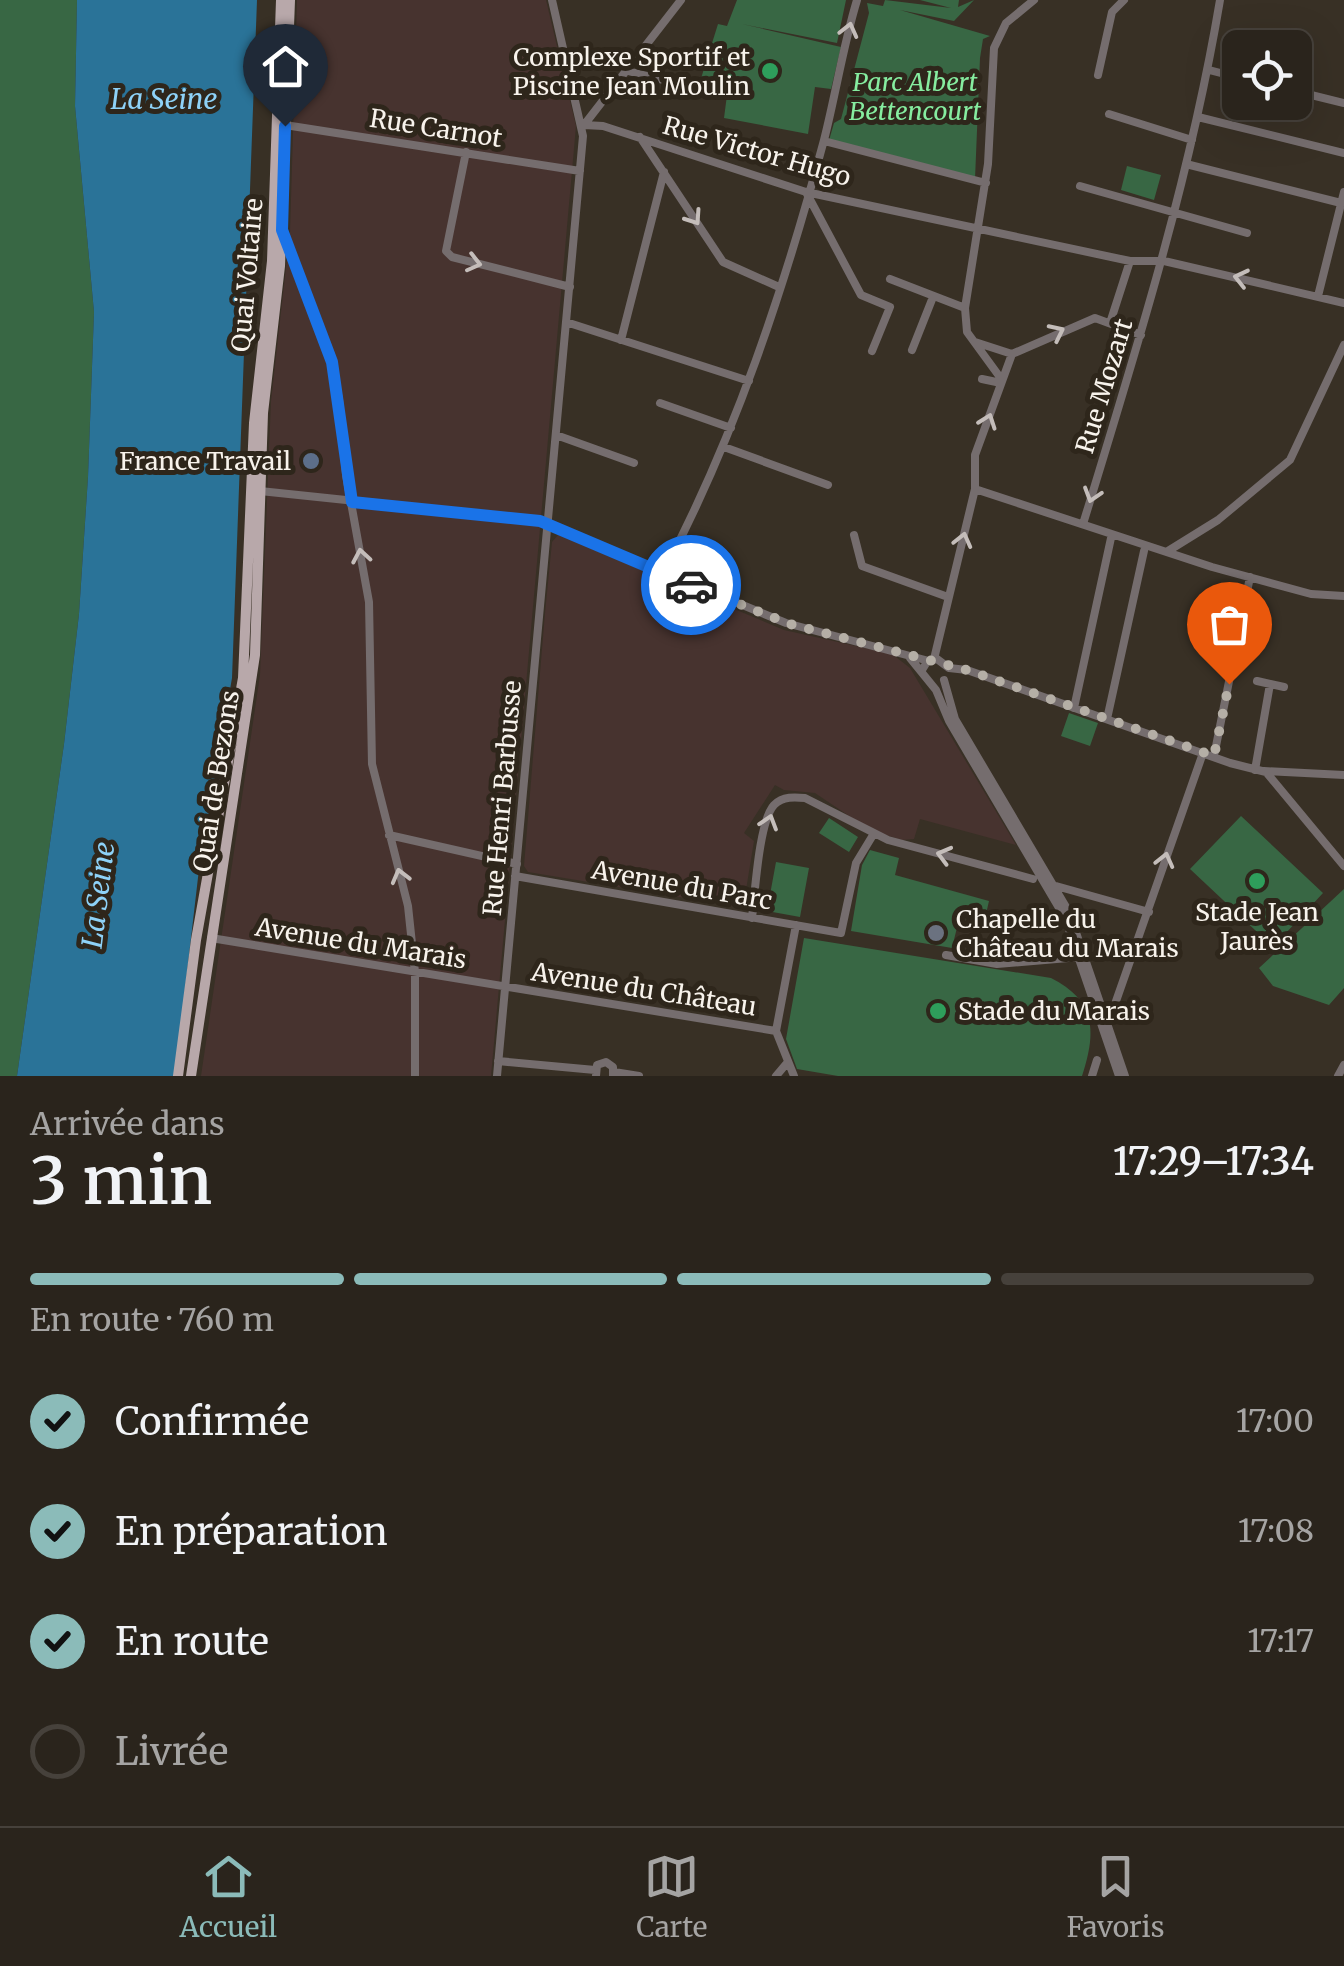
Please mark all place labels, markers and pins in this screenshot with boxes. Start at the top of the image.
pin [243,24,328,127]
place label: Complexe Sportif et Piscine Jean Moulin [513,41,750,102]
marker: Complexe Sportif et Piscine Jean Moulin [759,60,781,82]
place label: France Travail [119,445,291,477]
marker: France Travail [300,450,322,472]
pin [1187,582,1272,685]
marker: Stade Jean Jaurès [1246,870,1268,892]
place label: Stade Jean Jaurès [1195,896,1319,957]
place label: Chapelle du Château du Marais [956,903,1179,964]
marker: Chapelle du Château du Marais [925,922,947,944]
place label: Stade du Marais [958,995,1150,1027]
marker: Stade du Marais [927,1000,949,1022]

